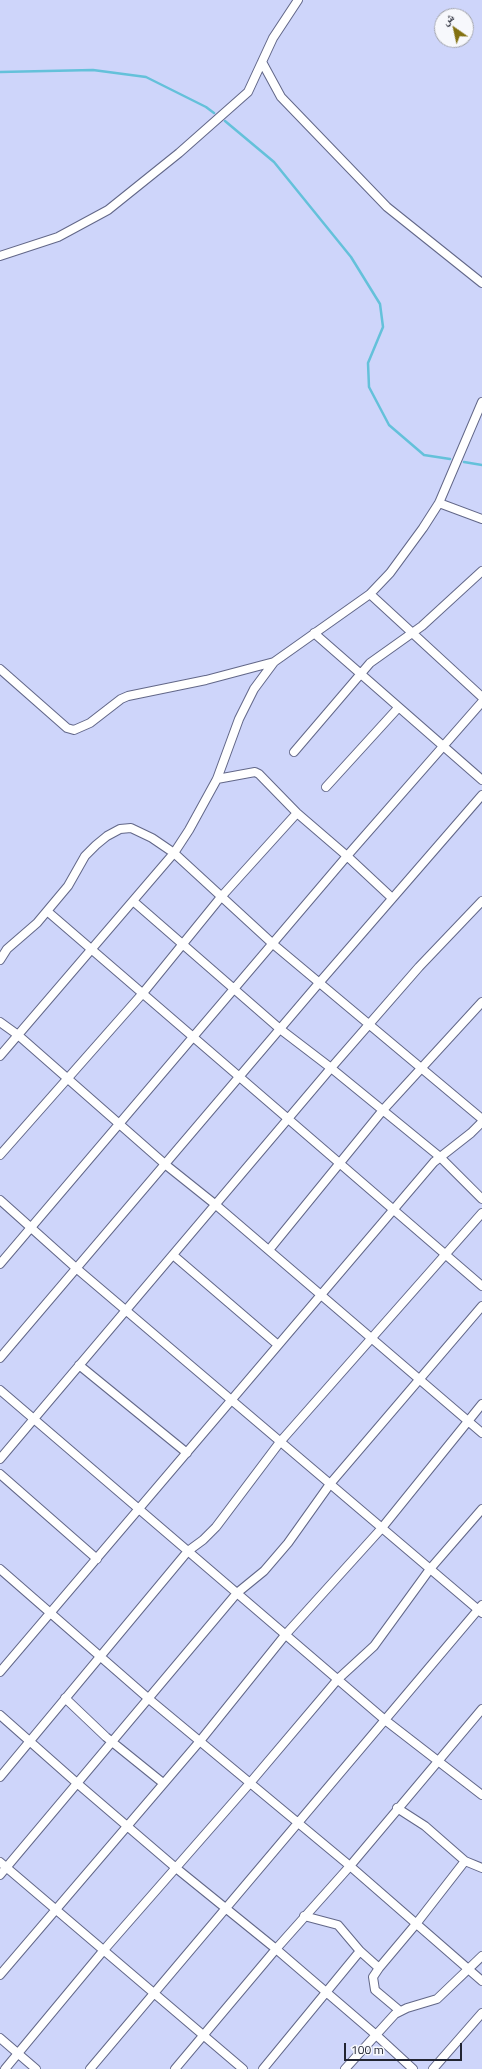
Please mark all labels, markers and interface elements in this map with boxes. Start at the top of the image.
north arrow [434,8,474,48]
text: ش [439,9,457,29]
scale bar [346,2035,464,2061]
text: 100 m [351,2040,384,2059]

